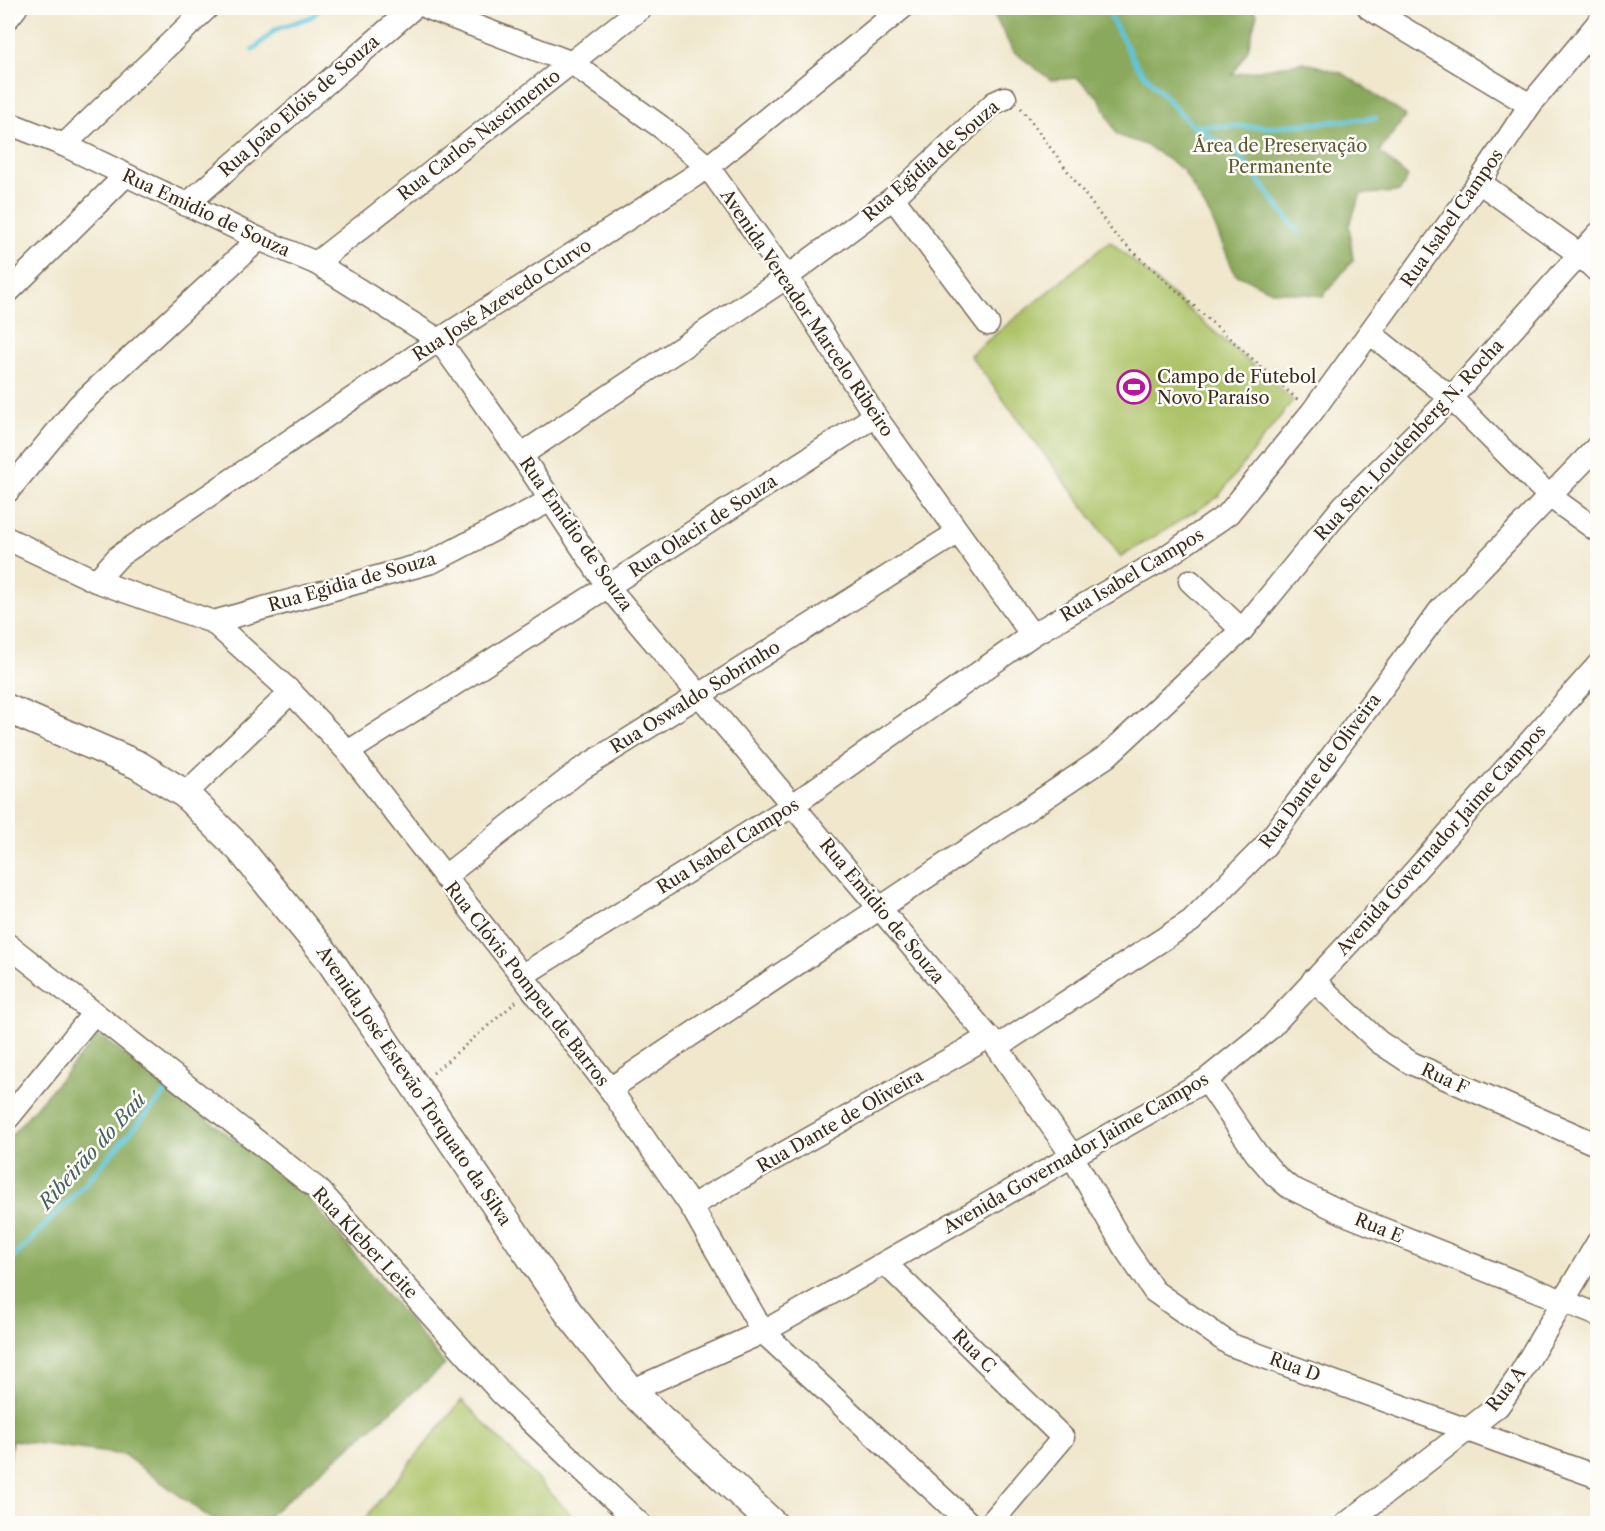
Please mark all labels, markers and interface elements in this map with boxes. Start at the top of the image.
street label: Rua João Elóis de Souza [214,30,384,182]
street label: Rua Carlos Nascimento [393,65,565,205]
street label: Rua Egidia de Souza [858,95,1004,226]
park label: Área de Preservação Permanente [1192,134,1367,178]
street label: Rua Isabel Campos [1396,145,1508,291]
street label: Rua Emidio de Souza [119,164,294,262]
street label: Avenida Vereador Marcelo Ribeiro [715,184,898,441]
street label: Rua José Azevedo Curvo [408,234,596,366]
street label: Rua Sen. Loudenberg N. Rocha [1310,334,1509,545]
place label: Campo de Futebol Novo Paraíso [1157,366,1316,409]
sports icon: Campo de Futebol Novo Paraíso [1116,369,1152,405]
street label: Rua Emidio de Souza [515,453,638,616]
street label: Rua Olacir de Souza [625,470,782,582]
street label: Rua Isabel Campos [1056,523,1208,627]
street label: Rua Egidia de Souza [266,547,439,617]
street label: Rua Oswaldo Sobrinho [606,636,784,758]
street label: Rua Dante de Oliveira [1255,689,1386,853]
street label: Avenida Governador Jaime Campos [1331,720,1551,961]
street label: Rua Isabel Campos [653,793,803,899]
street label: Rua Emidio de Souza [815,834,949,988]
street label: Rua Clóvis Pompeu de Barros [440,877,614,1091]
street label: Avenida José Estevão Torquato da Silva [311,941,516,1230]
street label: Rua F [1418,1058,1473,1100]
street label: Rua Dante de Oliveira [753,1064,927,1178]
street label: Avenida Governador Jaime Campos [938,1068,1213,1239]
water label: Ribeirão do Baú [32,1088,151,1216]
street label: Rua Kleber Leite [308,1183,422,1303]
street label: Rua E [1351,1208,1407,1248]
street label: Rua C [948,1325,1000,1377]
street label: Rua D [1266,1348,1324,1386]
street label: Rua A [1482,1362,1531,1416]

